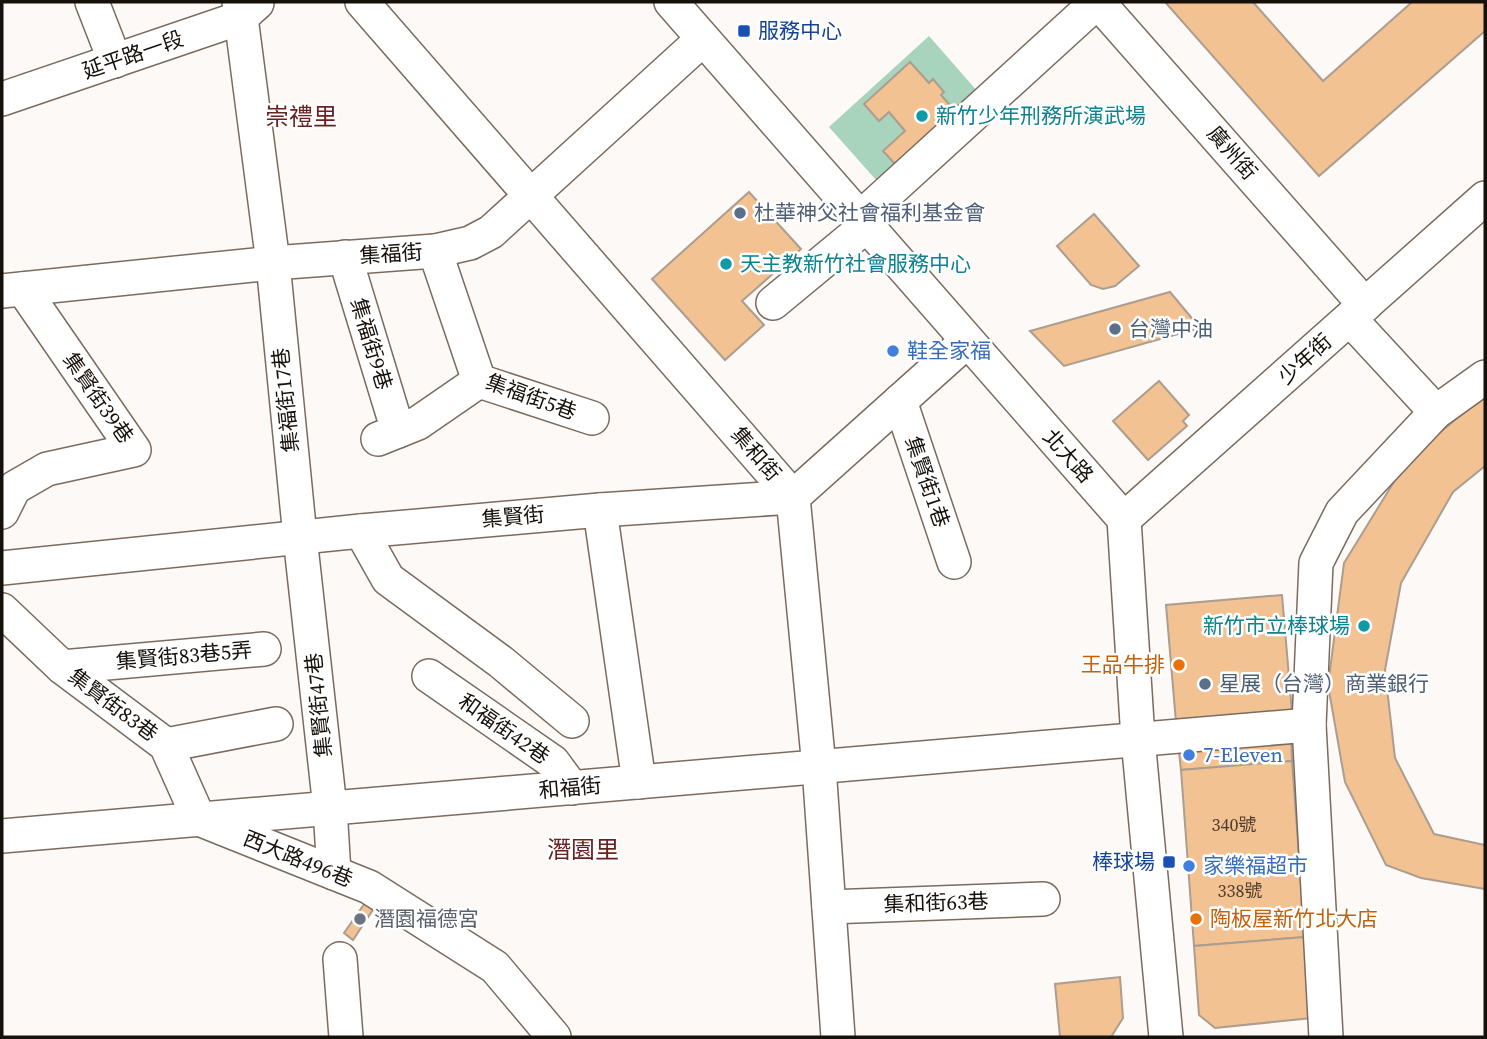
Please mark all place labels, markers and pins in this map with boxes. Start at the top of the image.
place label: 服務中心 [758,16,842,45]
marker: 服務中心 [736,23,752,39]
place label: 新竹少年刑務所演武場 [936,101,1146,130]
marker: 新竹少年刑務所演武場 [914,108,930,124]
place label: 杜華神父社會福利基金會 [754,198,985,227]
marker: 杜華神父社會福利基金會 [732,205,748,221]
place label: 天主教新竹社會服務中心 [740,249,971,278]
marker: 天主教新竹社會服務中心 [718,256,734,272]
place label: 台灣中油 [1129,314,1213,343]
marker: 台灣中油 [1107,321,1123,337]
place label: 鞋全家福 [907,336,991,365]
marker: 鞋全家福 [885,343,901,359]
place label: 新竹市立棒球場 [1203,611,1350,640]
marker: 新竹市立棒球場 [1356,618,1372,634]
place label: 王品牛排 [1081,650,1165,679]
marker: 王品牛排 [1171,657,1187,673]
place label: 星展（台灣）商業銀行 [1219,669,1429,698]
marker: 星展（台灣）商業銀行 [1197,676,1213,692]
place label: 7-Eleven [1203,740,1283,769]
marker: 7-Eleven [1181,747,1197,763]
place label: 棒球場 [1092,847,1155,876]
place label: 家樂福超市 [1203,851,1308,880]
marker: 棒球場 [1161,854,1177,870]
marker: 家樂福超市 [1181,858,1197,874]
place label: 潛園福德宮 [374,904,479,933]
place label: 陶板屋新竹北大店 [1210,904,1378,933]
marker: 潛園福德宮 [352,911,368,927]
marker: 陶板屋新竹北大店 [1188,911,1204,927]

